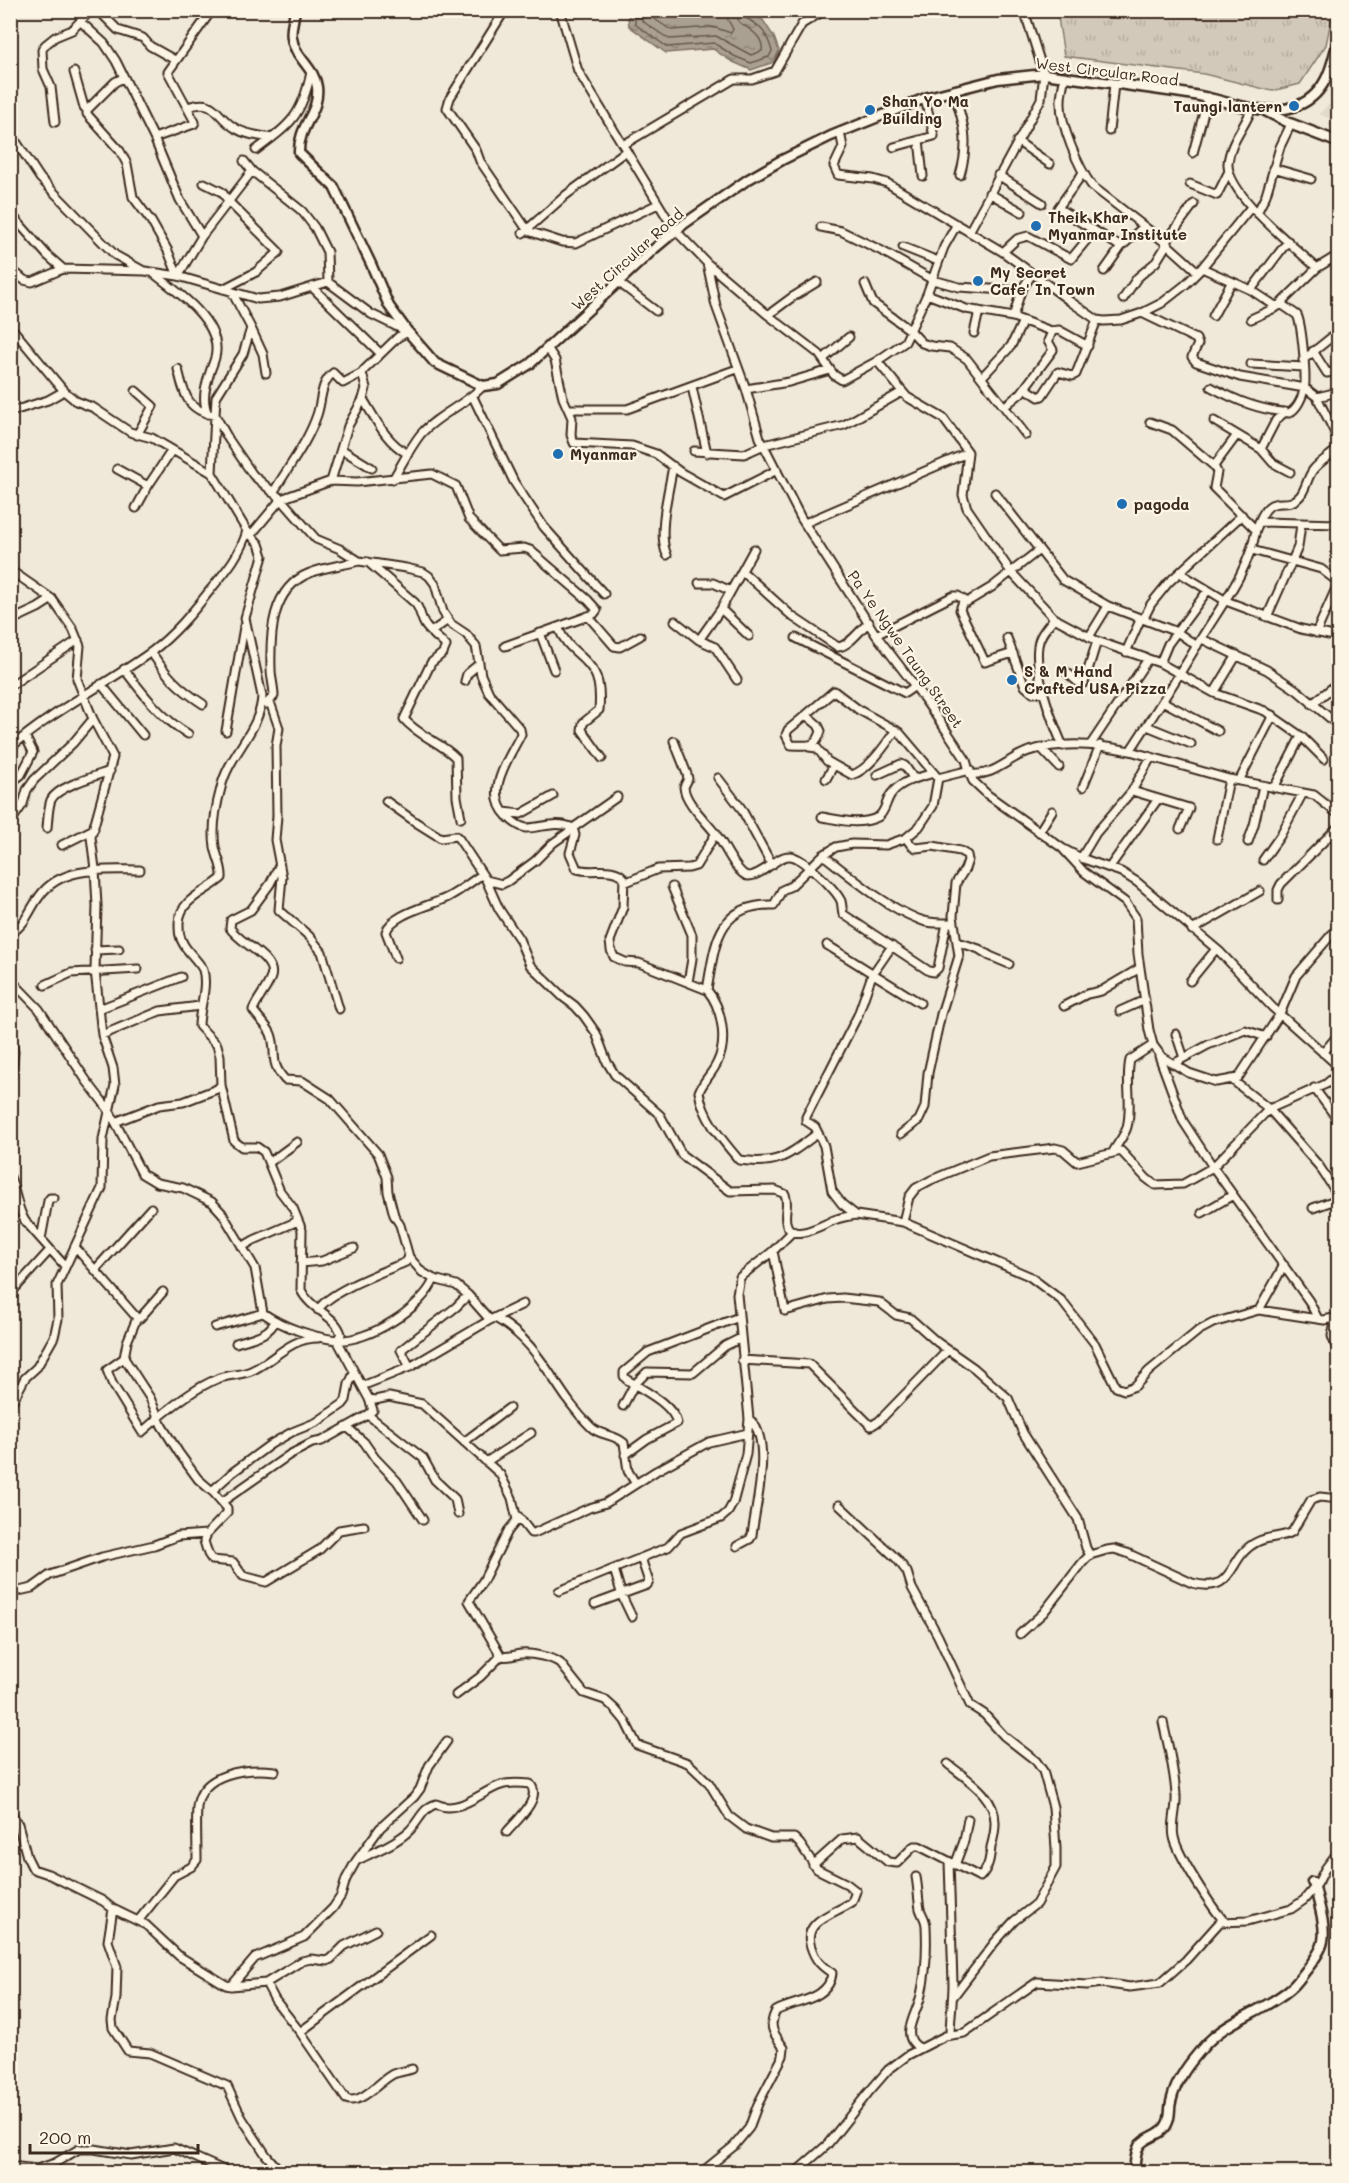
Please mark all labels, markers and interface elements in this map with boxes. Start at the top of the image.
street label: West Circular Road [1034,52,1180,90]
place label: Shan Yo Ma Building [882,91,969,128]
place label: Taungi lantern [1173,96,1282,116]
marker: Taungi lantern [1287,99,1301,113]
marker: Shan Yo Ma Building [863,103,877,117]
street label: West Circular Road [567,203,687,315]
place label: Theik Khar Myanmar Institute [1048,207,1187,244]
marker: Theik Khar Myanmar Institute [1029,219,1043,233]
place label: My Secret Cafe' In Town [990,262,1095,299]
marker: My Secret Cafe' In Town [971,274,985,288]
place label: Myanmar [570,444,637,464]
marker: Myanmar [551,447,565,461]
place label: pagoda [1134,494,1189,514]
marker: pagoda [1115,497,1129,511]
street label: Pa Ye Ngwe Taung Street [844,566,968,732]
place label: S & M Hand Crafted USA Pizza [1024,661,1166,698]
marker: S & M Hand Crafted USA Pizza [1005,673,1019,687]
scale bar [30,2117,198,2155]
text: 200 m [39,2125,91,2149]

